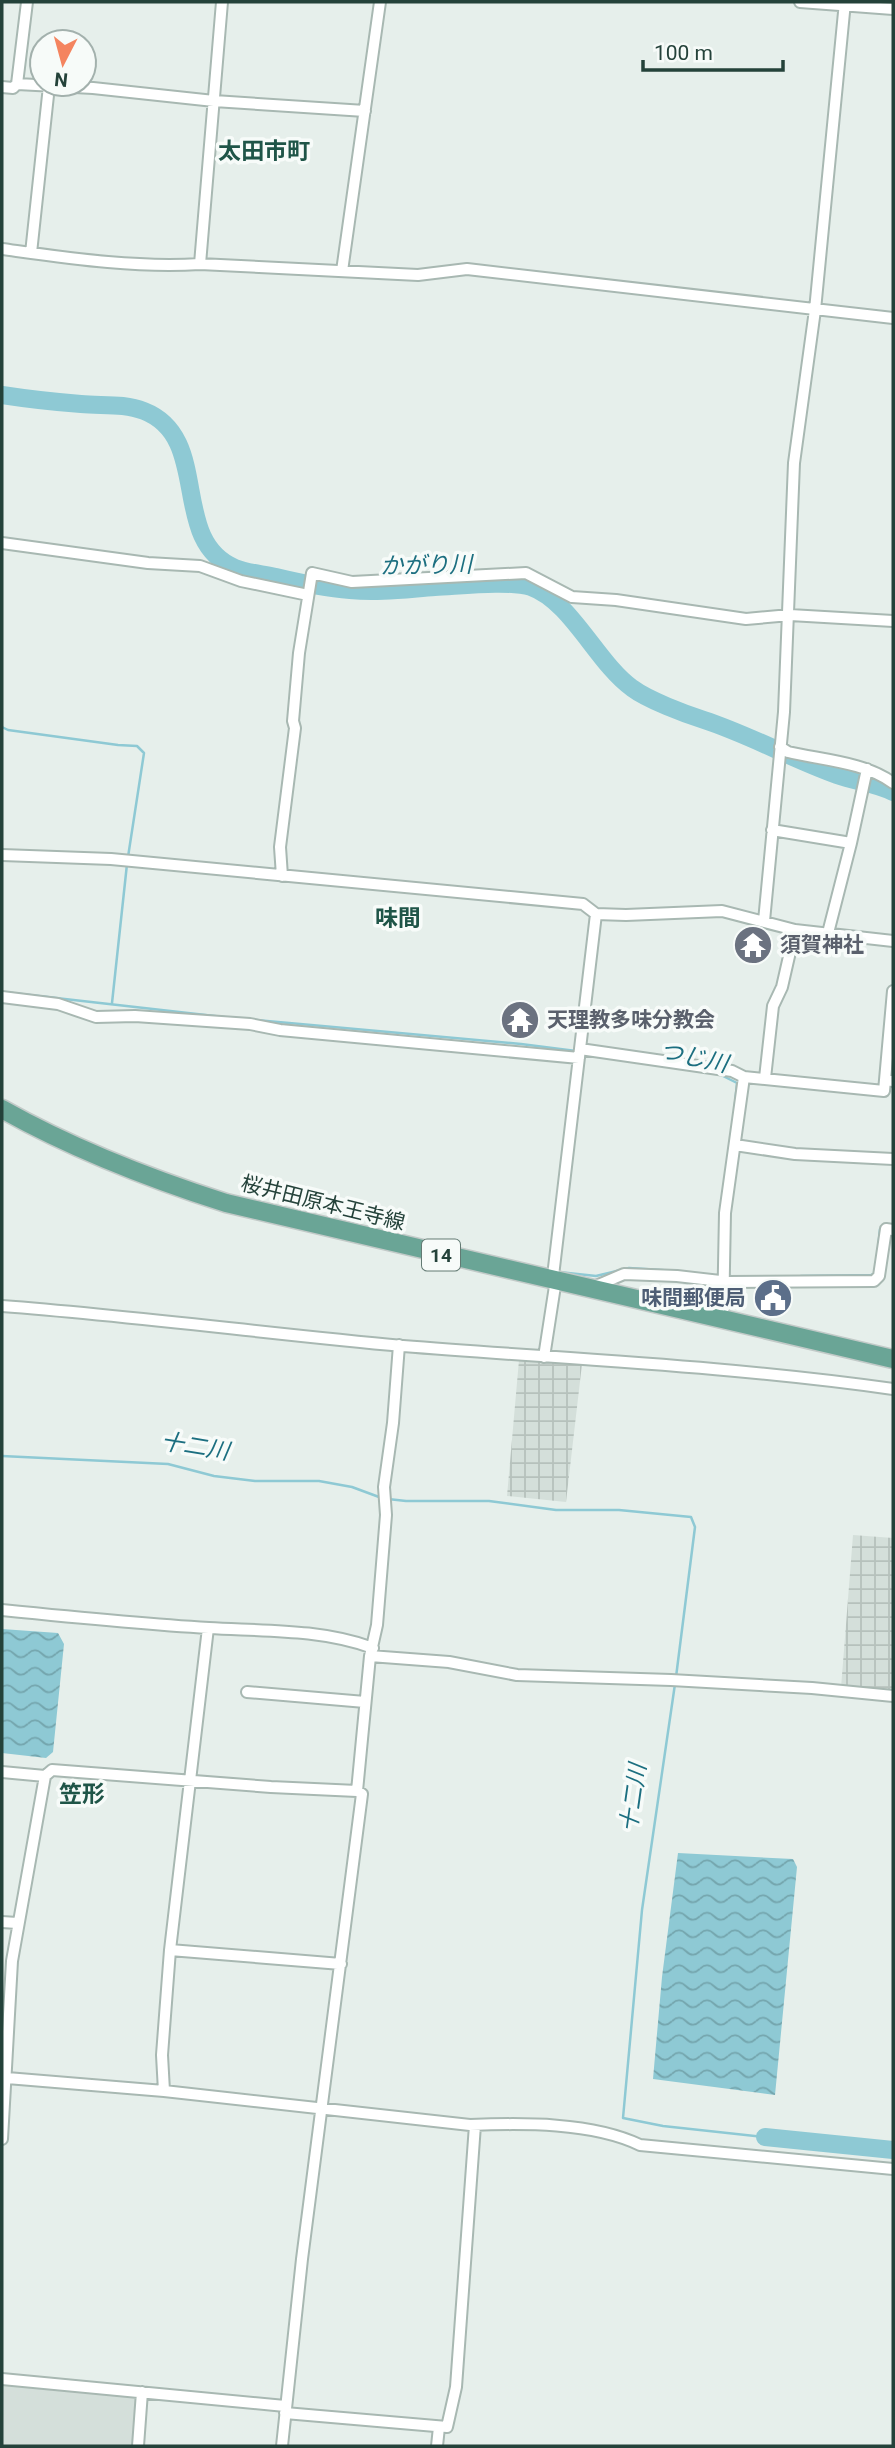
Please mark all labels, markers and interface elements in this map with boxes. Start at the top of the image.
north arrow [28,28,98,98]
scale bar [643,28,783,72]
text: 100 m [654,41,713,65]
text: N [53,67,69,92]
district label: 太田市町 [218,138,310,165]
water label: かがり川 [380,551,475,580]
district label: 味間 [375,905,421,932]
temple icon: 須賀神社 [732,924,774,966]
place label: 須賀神社 [780,933,864,957]
temple icon: 天理教多味分教会 [499,999,541,1041]
place label: 天理教多味分教会 [547,1008,715,1032]
water label: つじ川 [657,1037,733,1078]
street label: 桜井田原本王寺線 [239,1171,407,1235]
road number: 14 [422,1240,460,1270]
public building icon: 味間郵便局 [752,1277,794,1319]
place label: 味間郵便局 [641,1286,746,1310]
water label: 十二川 [159,1428,234,1466]
water label: 十二川 [615,1759,652,1834]
district label: 笠形 [59,1781,105,1808]

